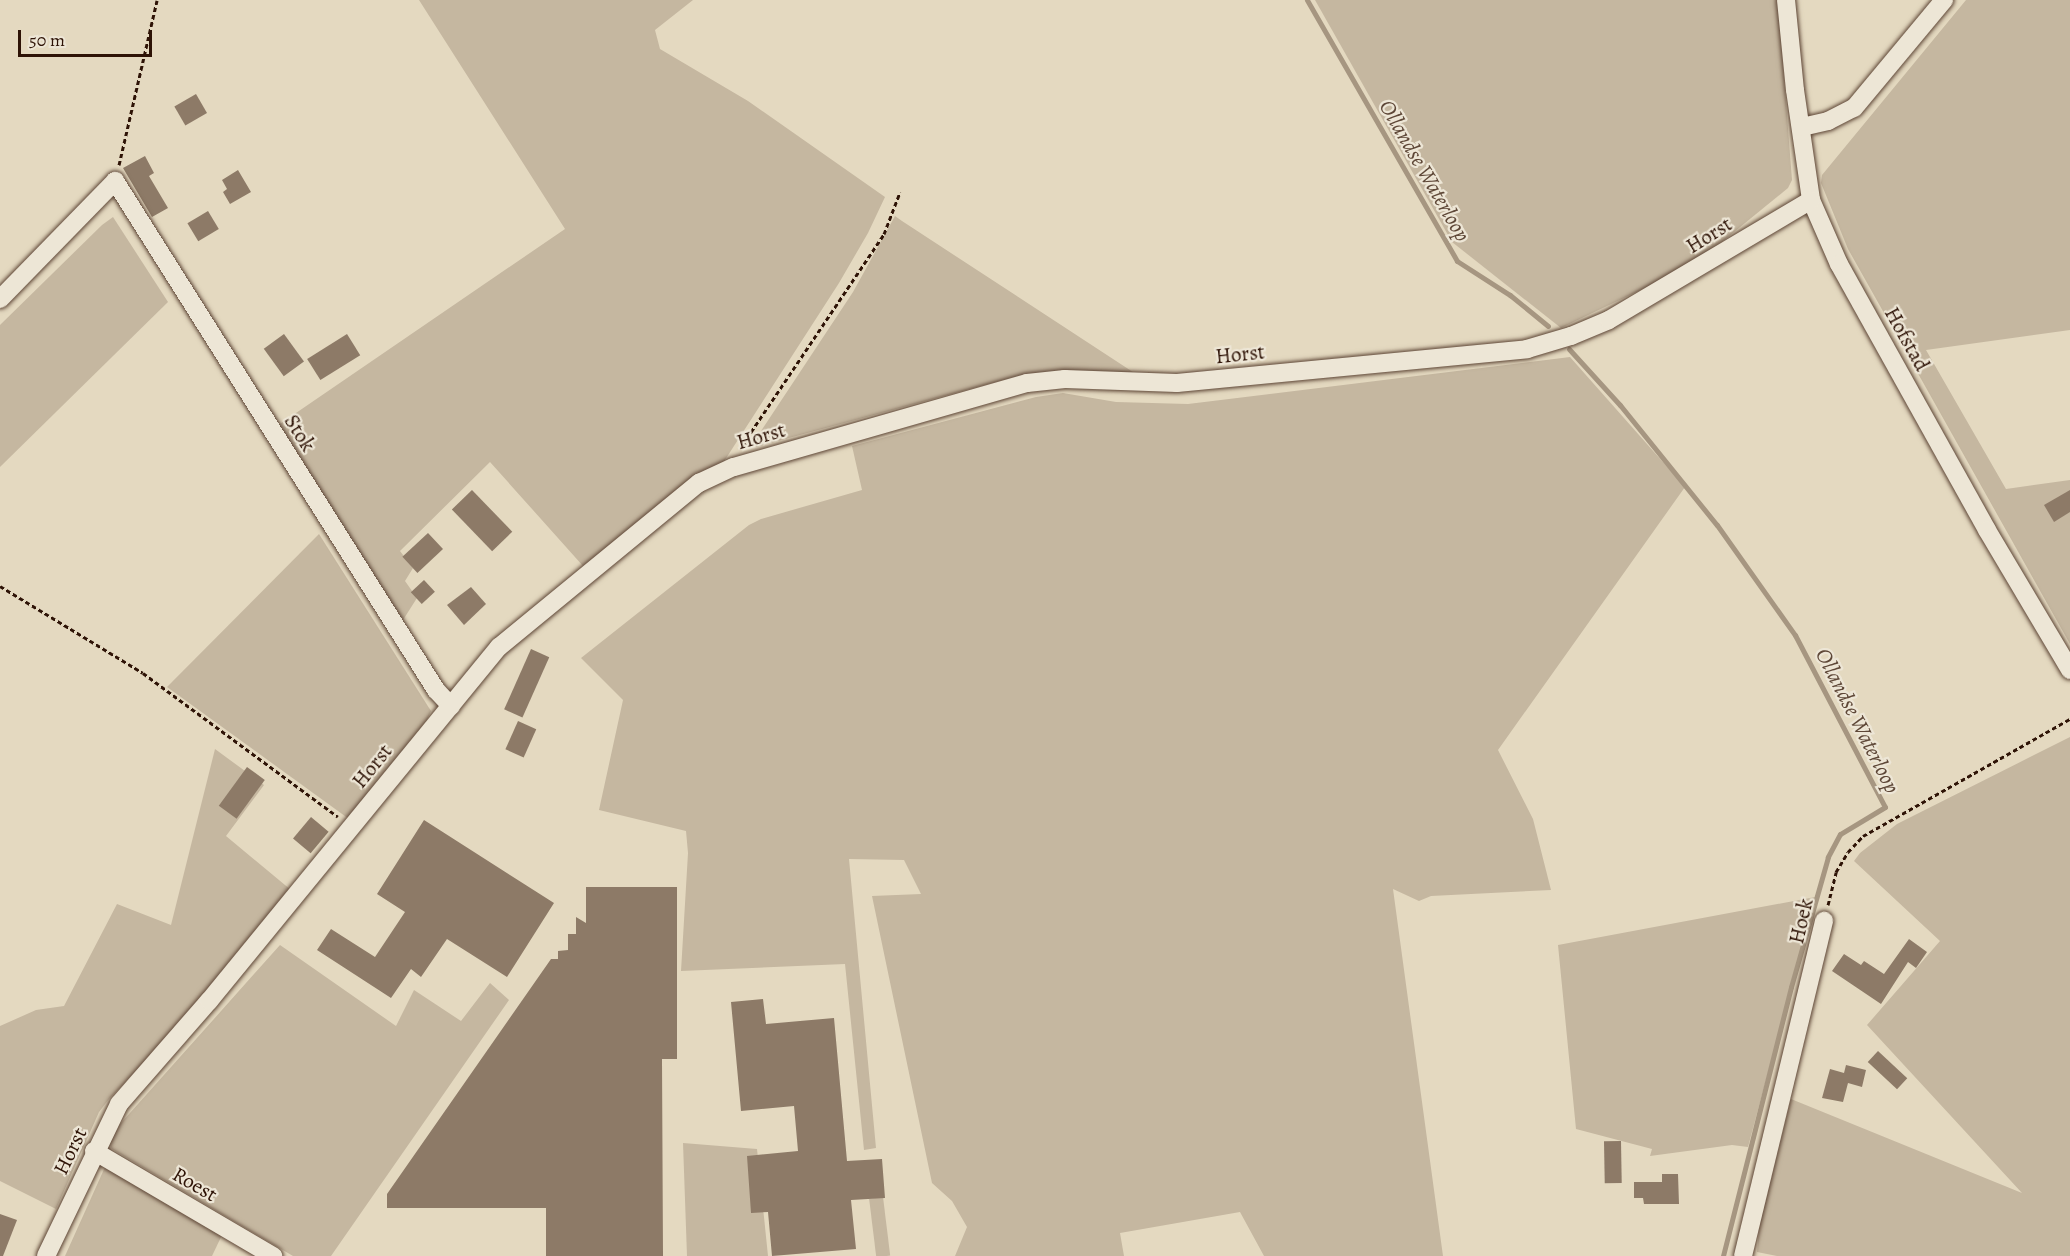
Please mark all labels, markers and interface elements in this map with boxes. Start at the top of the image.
scale bar [21,18,154,56]
text: 50 m [29,28,65,52]
water label: Ollandse Waterloop [1373,95,1475,247]
street label: Horst [1681,211,1737,259]
street label: Hofstad [1879,303,1935,375]
street label: Horst [1214,339,1266,369]
street label: Stok [279,410,321,456]
street label: Horst [734,417,788,455]
water label: Ollandse Waterloop [1809,644,1905,798]
street label: Horst [347,739,397,793]
street label: Hoek [1784,896,1818,946]
street label: Horst [48,1123,92,1179]
street label: Roest [168,1161,222,1207]

